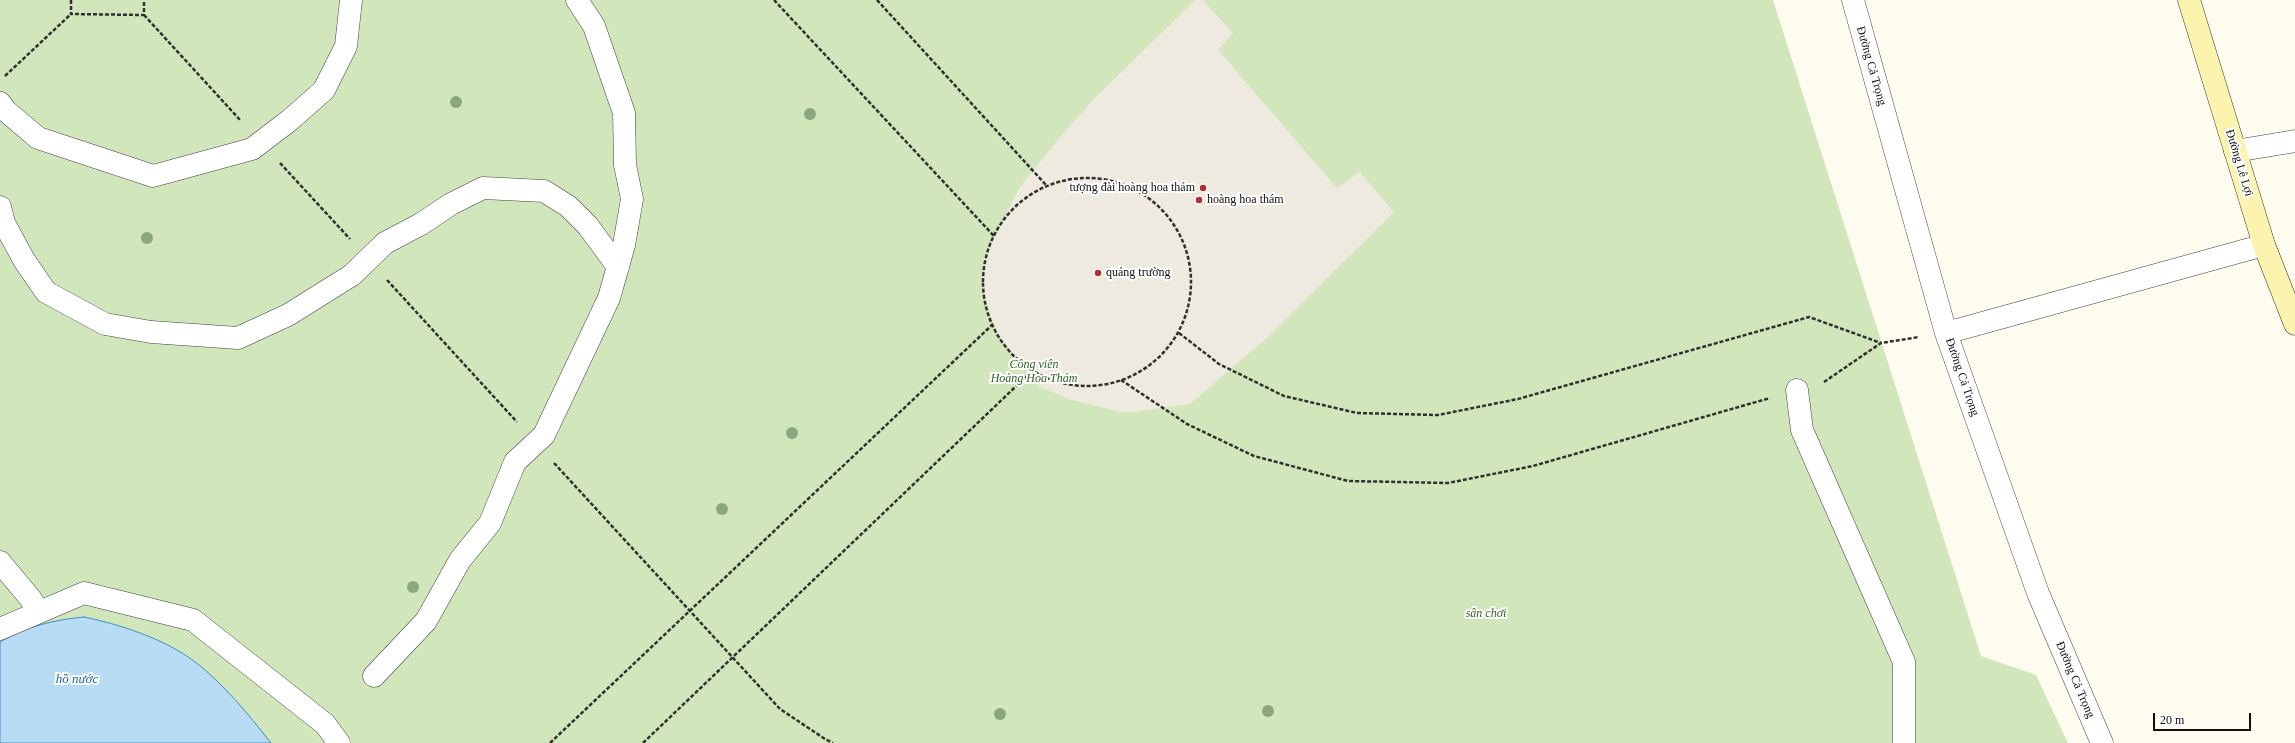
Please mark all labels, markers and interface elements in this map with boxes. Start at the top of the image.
street label: Đường Cả Trọng [1853,25,1889,107]
street label: Đường Lê Lợi [2222,128,2256,198]
place label: tượng đài hoàng hoa thám [1070,181,1195,195]
marker: tượng đài hoàng hoa thám [1198,183,1208,193]
place label: hoàng hoa thám [1207,193,1284,207]
marker: hoàng hoa thám [1194,195,1204,205]
place label: quảng trường [1106,266,1171,280]
marker: quảng trường [1093,268,1103,278]
street label: Đường Cả Trọng [1942,336,1982,418]
park label: Công viên Hoàng Hoa Thám [991,358,1077,386]
park label: sân chơi [1466,607,1506,621]
street label: Đường Cả Trọng [2052,640,2098,720]
water label: hồ nước [56,672,98,688]
scale bar [2155,705,2253,731]
text: 20 m [2160,713,2184,727]

